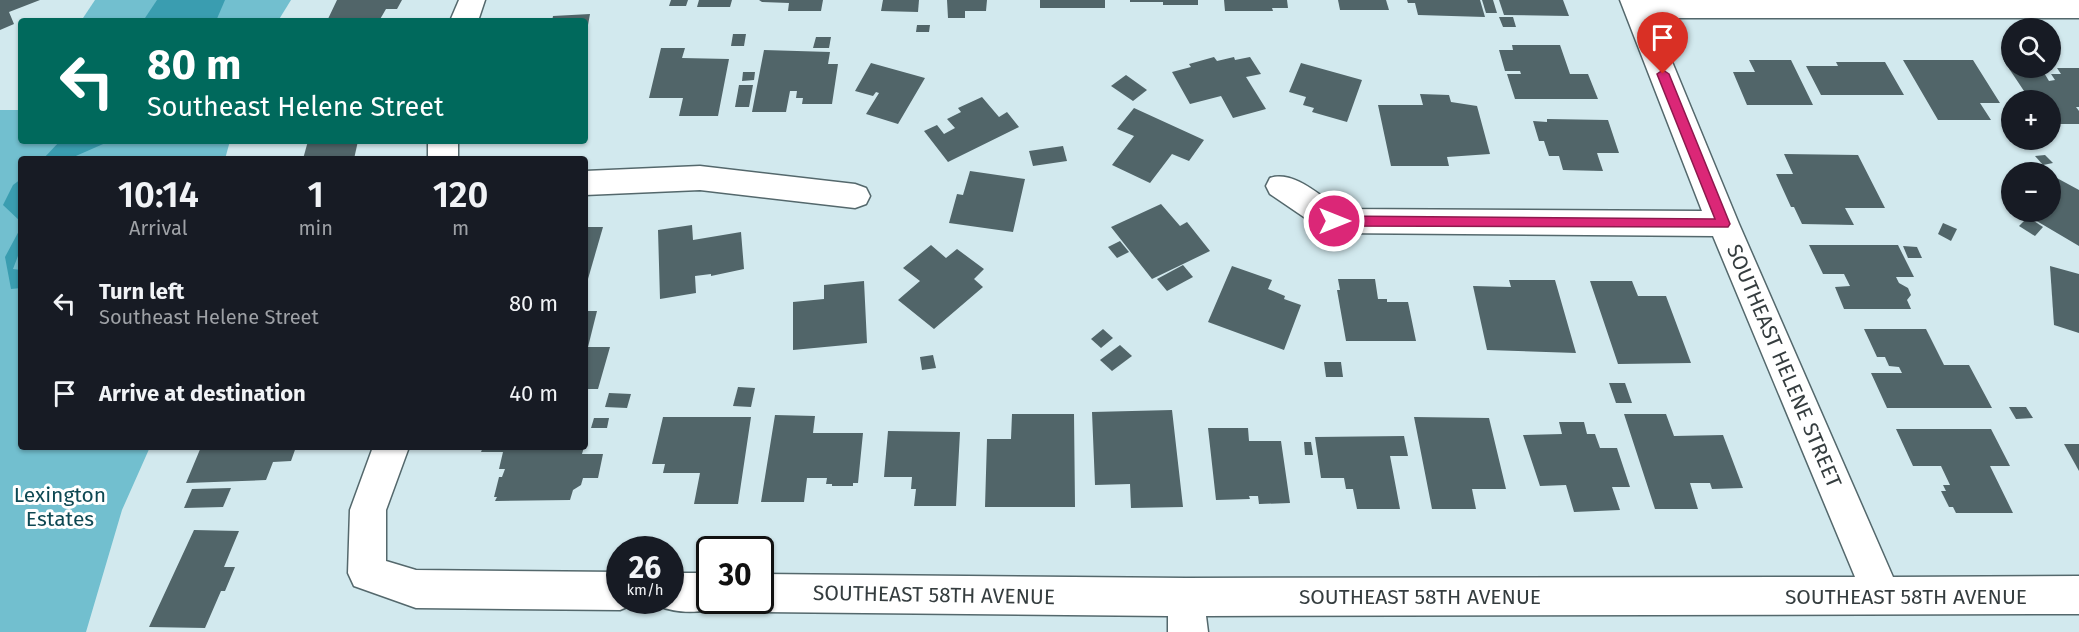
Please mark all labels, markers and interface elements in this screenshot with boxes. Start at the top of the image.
pin [1637,12,1688,74]
map controls [2001,18,2061,222]
button: search [2001,18,2061,78]
icon: arrive [1646,21,1679,54]
text: 80 m [147,40,241,90]
icon: left [48,42,126,120]
button: + [2001,90,2061,150]
text: Southeast Helene Street [147,91,444,123]
button: − [2001,162,2061,222]
text: 10:14 [118,173,199,217]
text: 1 [307,173,324,217]
text: 120 [433,173,488,217]
position arrow [1302,189,1366,253]
text: Arrival [129,216,188,240]
text: min [298,216,333,240]
text: m [452,216,469,240]
street label: SOUTHEAST HELENE STREET [1721,240,1847,492]
text: Turn left [99,278,184,305]
icon: left [48,287,81,320]
text: 80 m [509,290,558,317]
text: Southeast Helene Street [99,305,319,329]
icon: arrive [48,377,81,410]
text: Arrive at destination [99,380,306,407]
text: 40 m [509,380,558,407]
park label: Lexington Estates [14,482,106,532]
speed limit sign: 30 [696,536,774,614]
text: 26 [629,550,661,586]
street label: SOUTHEAST 58TH AVENUE [813,580,1055,610]
text: km/h [626,581,664,599]
street label: SOUTHEAST 58TH AVENUE [1299,584,1541,610]
street label: SOUTHEAST 58TH AVENUE [1785,584,2027,610]

